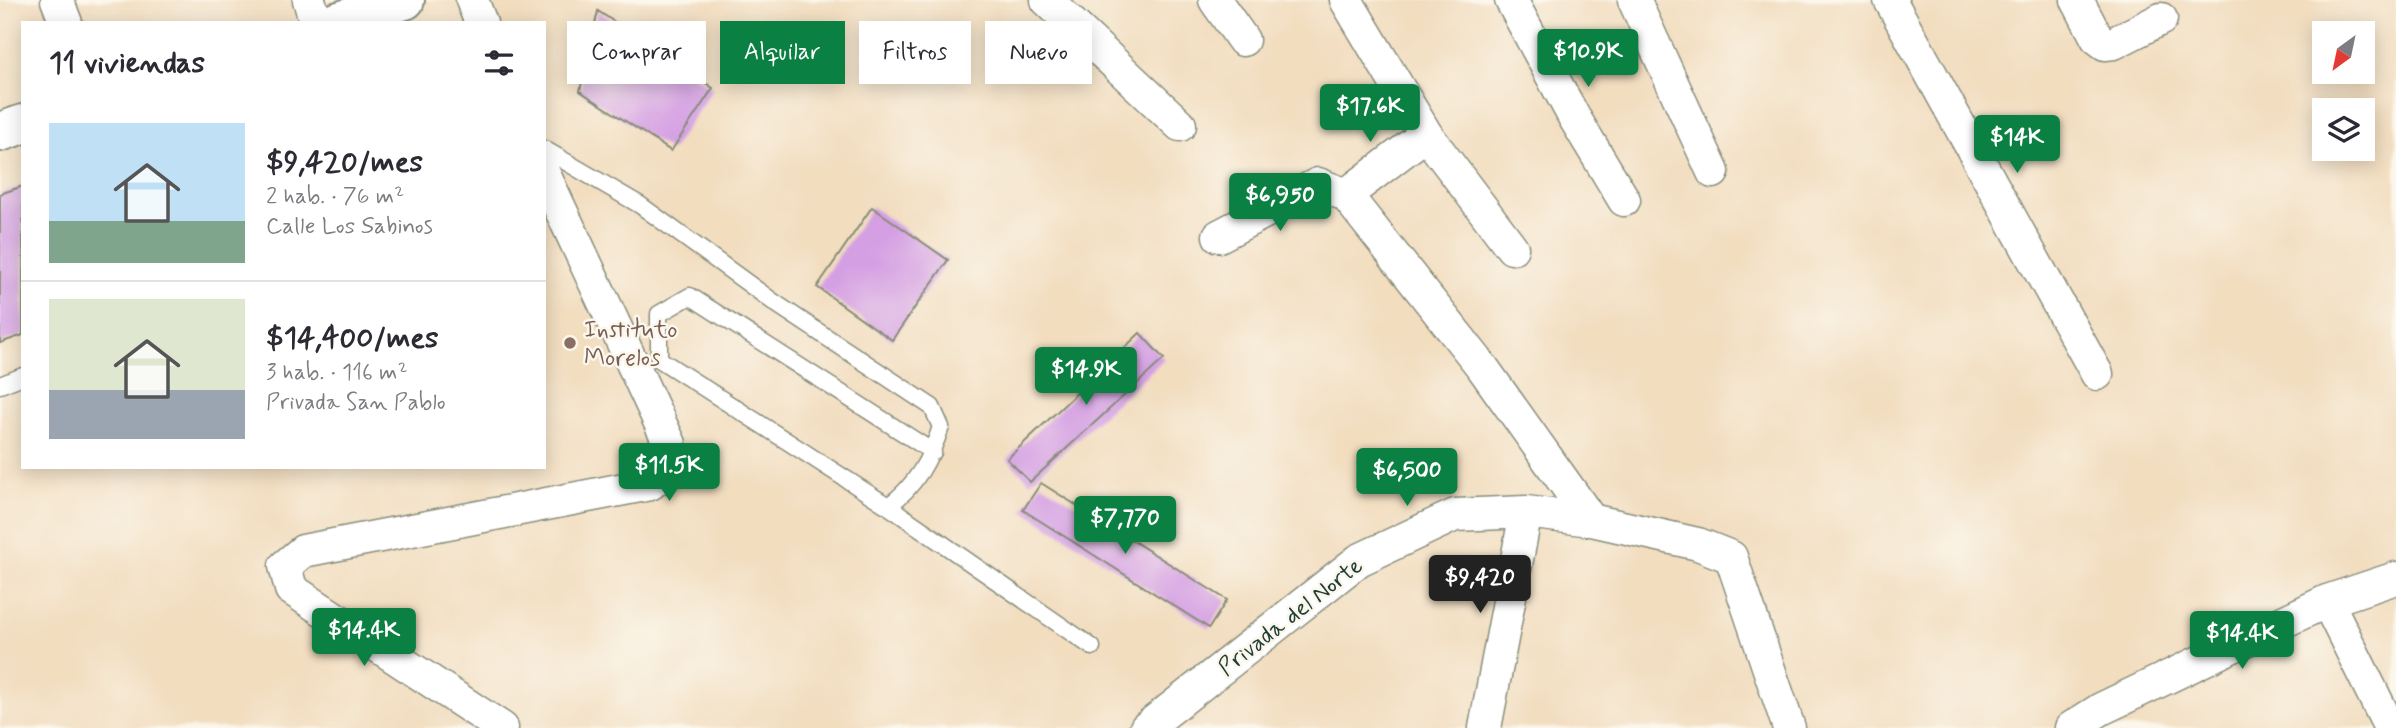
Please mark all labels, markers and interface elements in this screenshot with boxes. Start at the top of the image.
chip: Comprar [567,21,706,84]
chip: Alquilar [720,21,845,84]
chip: Filtros [859,21,971,84]
chip: Nuevo [985,21,1092,84]
north arrow [2312,21,2375,84]
map controls [2312,21,2375,161]
pin: $10.9K [1531,29,1645,89]
text: $10.9K [1553,37,1623,67]
text: 11 viviendas [49,44,205,83]
icon: filters [480,44,518,82]
pin: $17.6K [1313,85,1427,144]
text: $17.6K [1336,92,1404,122]
button: layers [2312,98,2375,161]
pin: $14K [1976,116,2058,175]
text: $14K [1990,123,2044,153]
text: $9,420/mes [266,143,423,182]
icon: home [105,151,189,235]
pin: $6,950 [1223,174,1337,233]
text: $6,950 [1245,181,1315,211]
text: 2 hab. · 76 m² [266,182,404,212]
text: Calle Los Sabinos [266,212,433,242]
place label: Instituto Morelos [584,315,677,374]
text: $14,400/mes [266,319,439,358]
icon: home [105,327,189,411]
marker: Instituto Morelos [562,335,578,351]
pin: $14.9K [1029,348,1143,407]
text: $14.9K [1051,355,1121,385]
text: 3 hab. · 116 m² [266,358,408,388]
text: Privada San Pablo [266,388,446,418]
pin: $11.5K [612,444,726,503]
pin: $6,500 [1350,448,1464,508]
text: $11.5K [635,451,703,481]
text: $6,500 [1372,456,1442,486]
pin: $7,770 [1068,496,1182,556]
text: $7,770 [1090,504,1160,534]
street label: Privada del Norte [1212,551,1370,683]
pin: $9,420 [1423,556,1537,615]
text: $9,420 [1445,563,1515,593]
pin: $14.4K [307,608,421,668]
pin: $14.4K [2185,612,2299,671]
text: $14.4K [328,616,400,646]
text: $14.4K [2206,619,2278,649]

